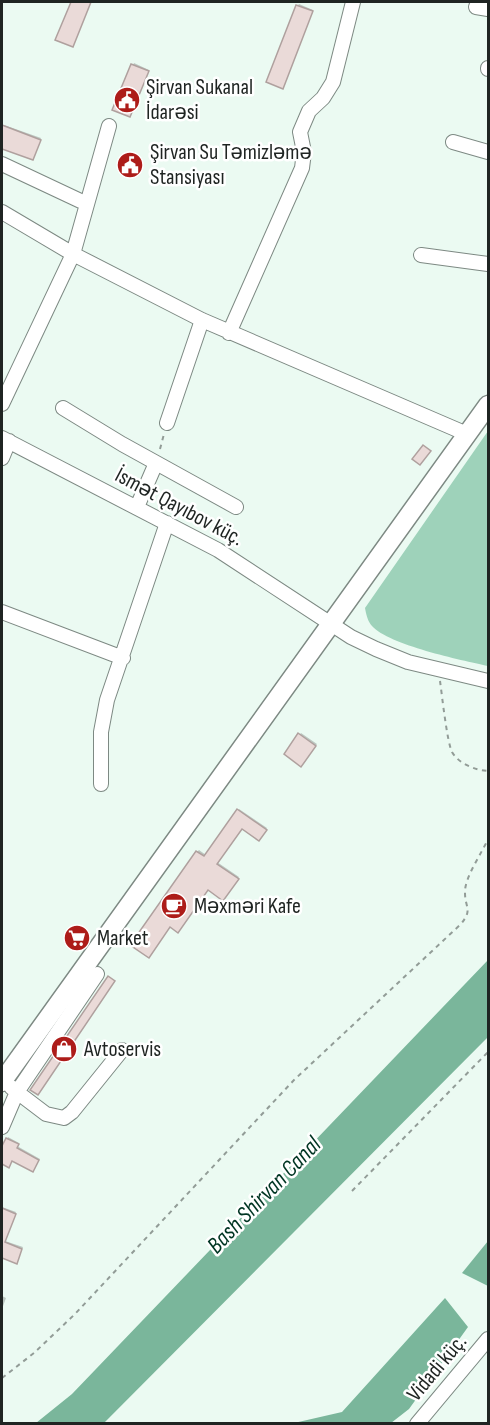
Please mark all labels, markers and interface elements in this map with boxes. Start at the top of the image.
place label: Şirvan Sukanal İdarəsi [146,74,253,126]
public building icon: Şirvan Sukanal İdarəsi [112,85,142,115]
place label: Şirvan Su Təmizləmə Stansiyası [150,139,312,191]
public building icon: Şirvan Su Təmizləmə Stansiyası [115,150,145,180]
street label: İsmət Qayıbov küç. [110,462,248,552]
cafe icon: Məxməri Kafe [159,891,189,921]
place label: Məxməri Kafe [194,893,301,920]
supermarket icon: Market [62,923,92,953]
place label: Market [97,925,149,952]
shop icon: Avtoservis [49,1034,79,1064]
place label: Avtoservis [83,1036,161,1063]
water label: Bash Shirvan Canal [201,1130,327,1260]
street label: Vidadi küç. [401,1329,473,1407]

